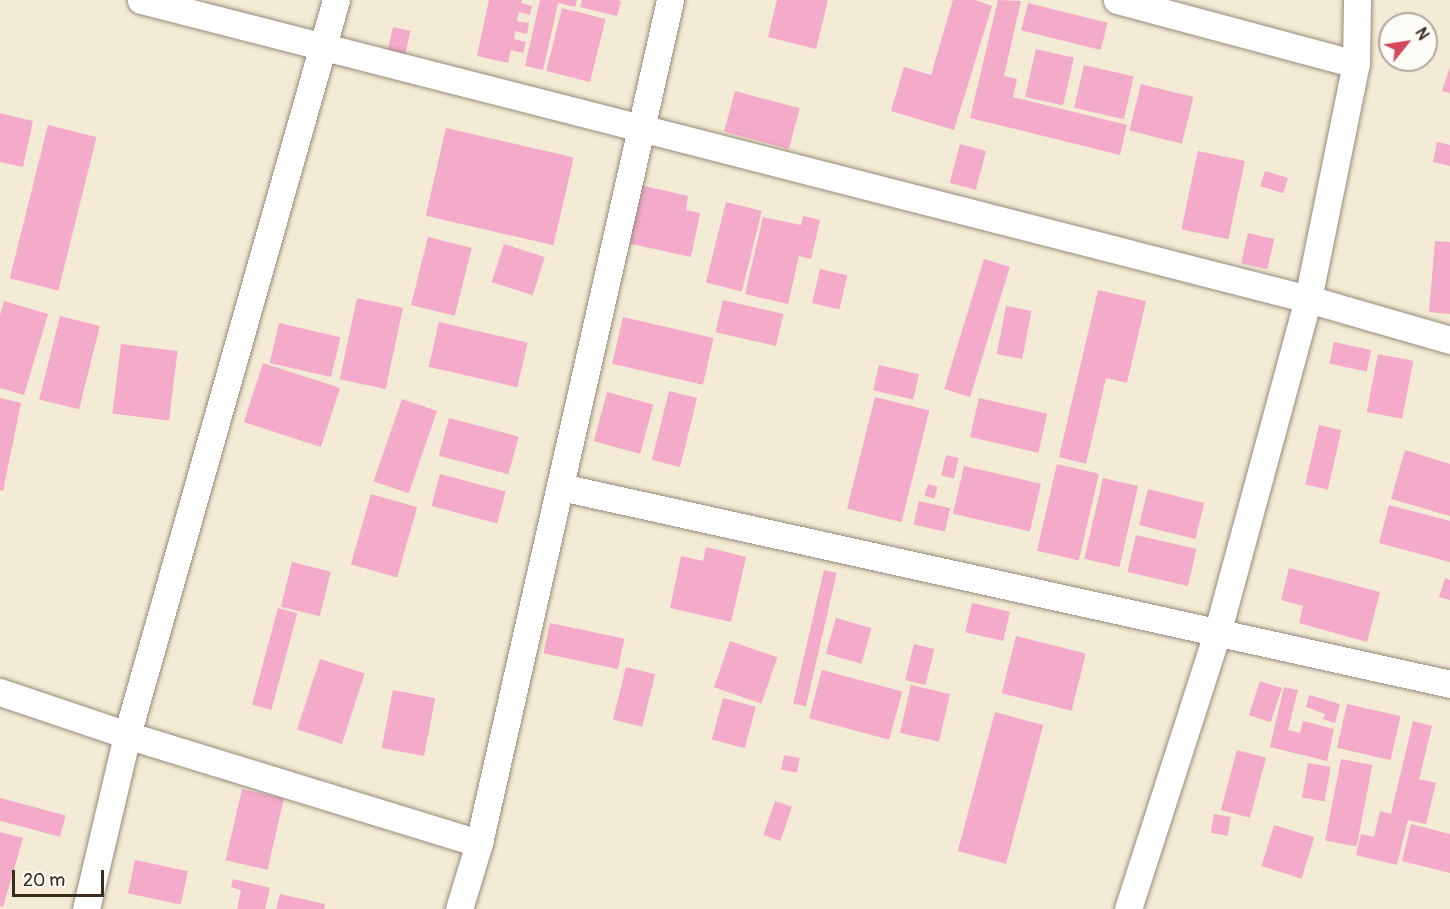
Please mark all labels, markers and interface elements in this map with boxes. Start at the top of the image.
north arrow [1378,12,1438,72]
text: N [1410,24,1433,44]
scale bar [15,858,106,896]
text: 20 m [23,869,65,892]

